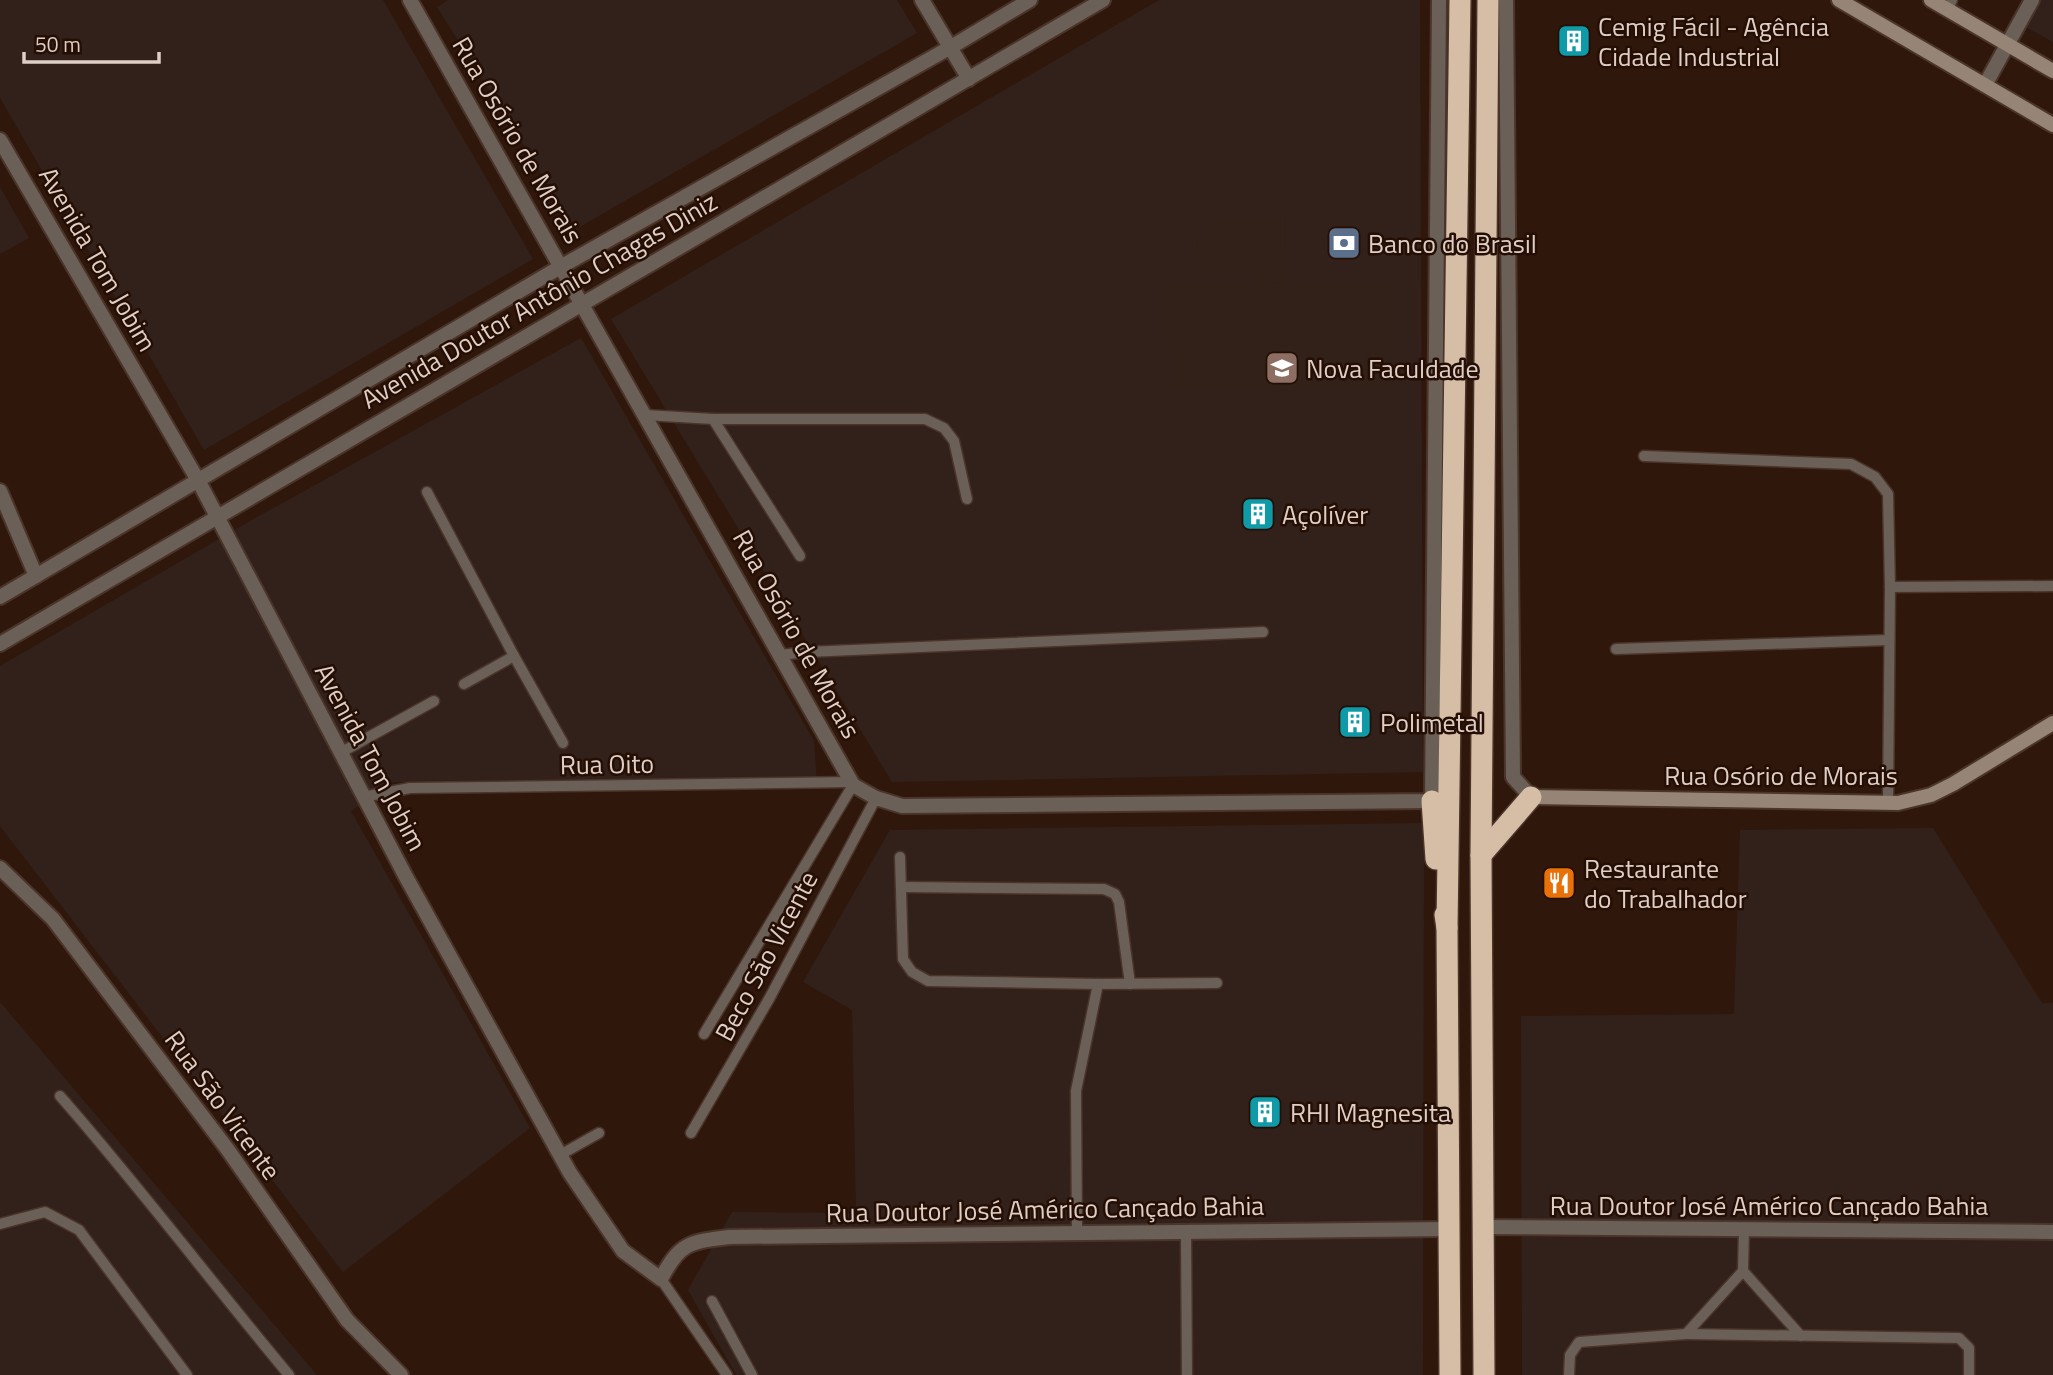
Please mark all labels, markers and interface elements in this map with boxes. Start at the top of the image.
place label: Cemig Fácil - Agência Cidade Industrial [1598,7,1829,76]
scale bar [24,21,159,65]
building icon: Cemig Fácil - Agência Cidade Industrial [1555,22,1593,60]
text: 50 m [35,28,81,60]
street label: Rua Osório de Morais [443,29,593,251]
street label: Avenida Tom Jobim [29,159,167,359]
street label: Avenida Doutor Antônio Chagas Diniz [354,182,724,418]
bank icon: Banco do Brasil [1325,224,1363,262]
place label: Banco do Brasil [1368,224,1537,263]
school or university icon: Nova Faculdade [1263,349,1301,387]
place label: Nova Faculdade [1306,349,1479,388]
building icon: Açolíver [1239,495,1277,533]
place label: Açolíver [1282,495,1368,534]
street label: Rua Osório de Morais [723,522,871,746]
street label: Avenida Tom Jobim [305,656,437,858]
building icon: Polimetal [1336,703,1374,741]
place label: Polimetal [1380,703,1484,742]
street label: Rua Oito [560,744,654,784]
street label: Rua Osório de Morais [1664,756,1898,795]
place label: Restaurante do Trabalhador [1584,849,1747,918]
street label: Beco São Vicente [705,864,827,1048]
restaurant icon: Restaurante do Trabalhador [1540,864,1578,902]
street label: Rua São Vicente [155,1022,291,1188]
building icon: RHI Magnesita [1246,1093,1284,1131]
place label: RHI Magnesita [1290,1093,1451,1132]
street label: Rua Doutor José Américo Cançado Bahia [825,1186,1265,1232]
street label: Rua Doutor José Américo Cançado Bahia [1550,1186,1988,1225]

